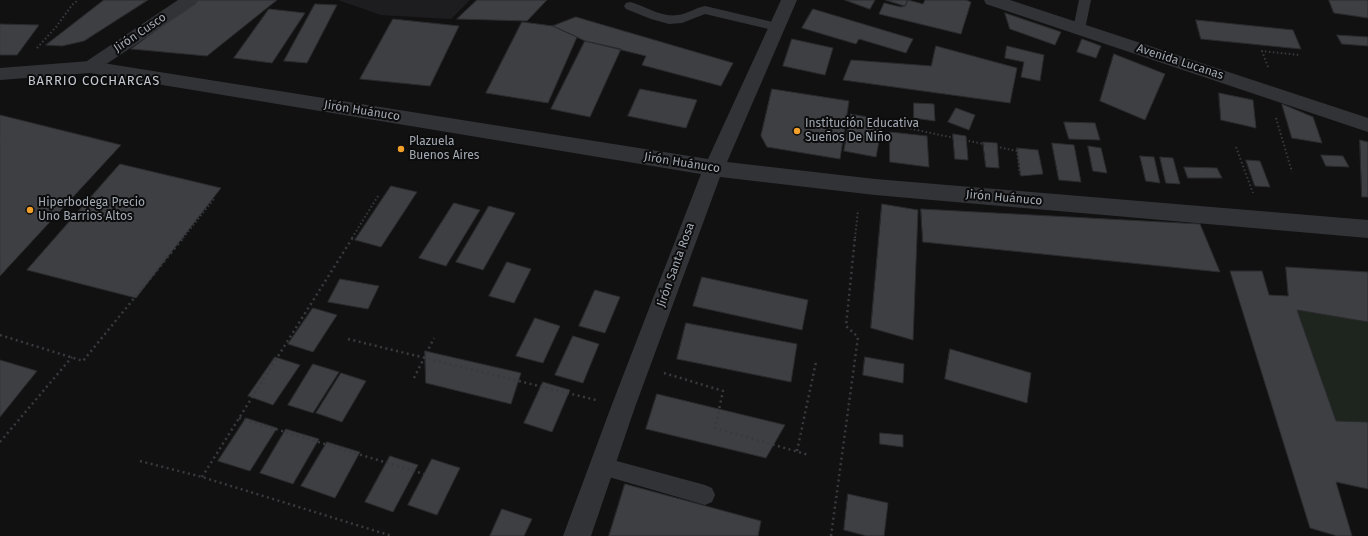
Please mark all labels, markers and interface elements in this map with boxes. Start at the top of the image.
street label: Jirón Cusco [111,10,169,56]
street label: Avenida Lucanas [1135,41,1225,83]
district label: BARRIO COCHARCAS [28,73,160,89]
street label: Jirón Huánuco [323,98,401,124]
place label: Institución Educativa Sueños De Niño [805,117,919,145]
marker: Institución Educativa Sueños De Niño [792,126,802,136]
place label: Plazuela Buenos Aires [409,135,479,163]
marker: Plazuela Buenos Aires [396,144,406,154]
street label: Jirón Huánuco [643,150,721,176]
street label: Jirón Huánuco [965,187,1043,209]
place label: Hiperbodega Precio Uno Barrios Altos [38,196,145,224]
marker: Hiperbodega Precio Uno Barrios Altos [25,205,35,215]
street label: Jirón Santa Rosa [654,221,698,309]

